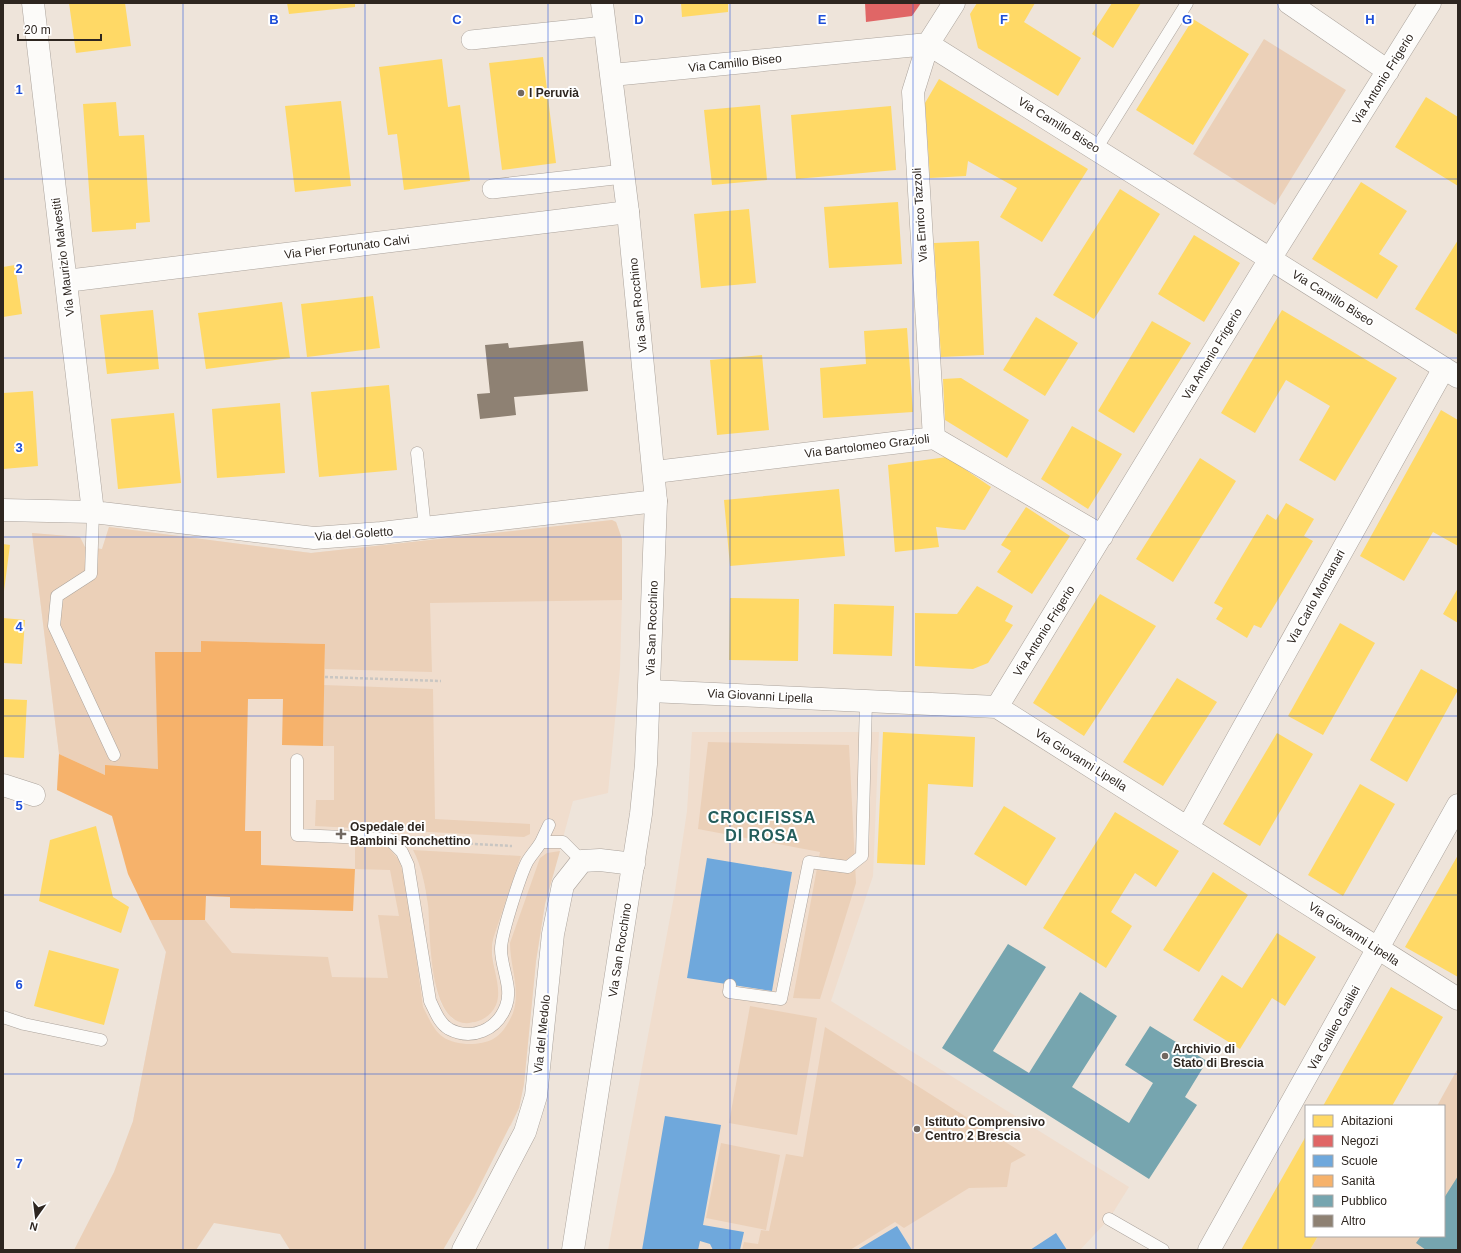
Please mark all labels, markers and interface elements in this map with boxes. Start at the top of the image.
text: B [269,12,279,27]
text: C [452,12,462,27]
text: D [634,12,644,27]
text: E [818,12,827,27]
text: F [1000,12,1008,27]
text: G [1182,12,1192,27]
text: H [1365,12,1375,27]
scale bar [18,16,101,42]
text: 20 m [24,23,51,37]
street label: Via Antonio Frigerio [1349,31,1417,127]
street label: Via Camillo Biseo [688,51,783,75]
text: 1 [15,82,23,97]
place label: I Peruvià [529,86,579,100]
marker: I Peruvià [516,88,526,98]
street label: Via Camillo Biseo [1016,94,1103,156]
street label: Via Enrico Tazzoli [910,167,930,263]
street label: Via Maurizio Malvestiti [49,197,77,317]
street label: Via Pier Fortunato Calvi [283,232,411,262]
street label: Via San Rocchino [626,257,650,353]
text: 2 [15,261,23,276]
street label: Via Camillo Biseo [1290,267,1377,329]
street label: Via Antonio Frigerio [1179,305,1245,402]
street label: Via Bartolomeo Grazioli [804,431,930,461]
text: 3 [15,440,23,455]
street label: Via del Goletto [314,524,394,544]
street label: Via Carlo Montanari [1284,547,1348,647]
street label: Via San Rocchino [643,580,661,676]
street label: Via Antonio Frigerio [1010,583,1078,679]
text: 4 [15,619,23,634]
street label: Via Giovanni Lipella [707,686,814,706]
street label: Via Giovanni Lipella [1032,726,1130,794]
text: 5 [15,798,23,813]
district label: CROCIFISSA DI ROSA [708,809,816,844]
place label: Ospedale dei Bambini Ronchettino [350,820,471,848]
marker: Ospedale dei Bambini Ronchettino [335,828,347,840]
street label: Via Giovanni Lipella [1306,899,1402,969]
street label: Via San Rocchino [606,902,634,998]
text: 6 [15,977,23,992]
street label: Via Galileo Galilei [1305,983,1363,1073]
street label: Via del Medolo [531,994,553,1074]
place label: Archivio di Stato di Brescia [1173,1042,1264,1070]
marker: Archivio di Stato di Brescia [1160,1051,1170,1061]
legend [1305,1105,1445,1237]
text: Abitazioni [1341,1114,1393,1128]
place label: Istituto Comprensivo Centro 2 Brescia [925,1115,1045,1143]
marker: Istituto Comprensivo Centro 2 Brescia [912,1124,922,1134]
text: Negozi [1341,1134,1378,1148]
text: Scuole [1341,1154,1378,1168]
text: 7 [15,1156,23,1171]
text: Sanità [1341,1174,1375,1188]
text: Pubblico [1341,1194,1387,1208]
north arrow [16,1197,56,1237]
text: Altro [1341,1214,1366,1228]
text: N [28,1220,39,1233]

